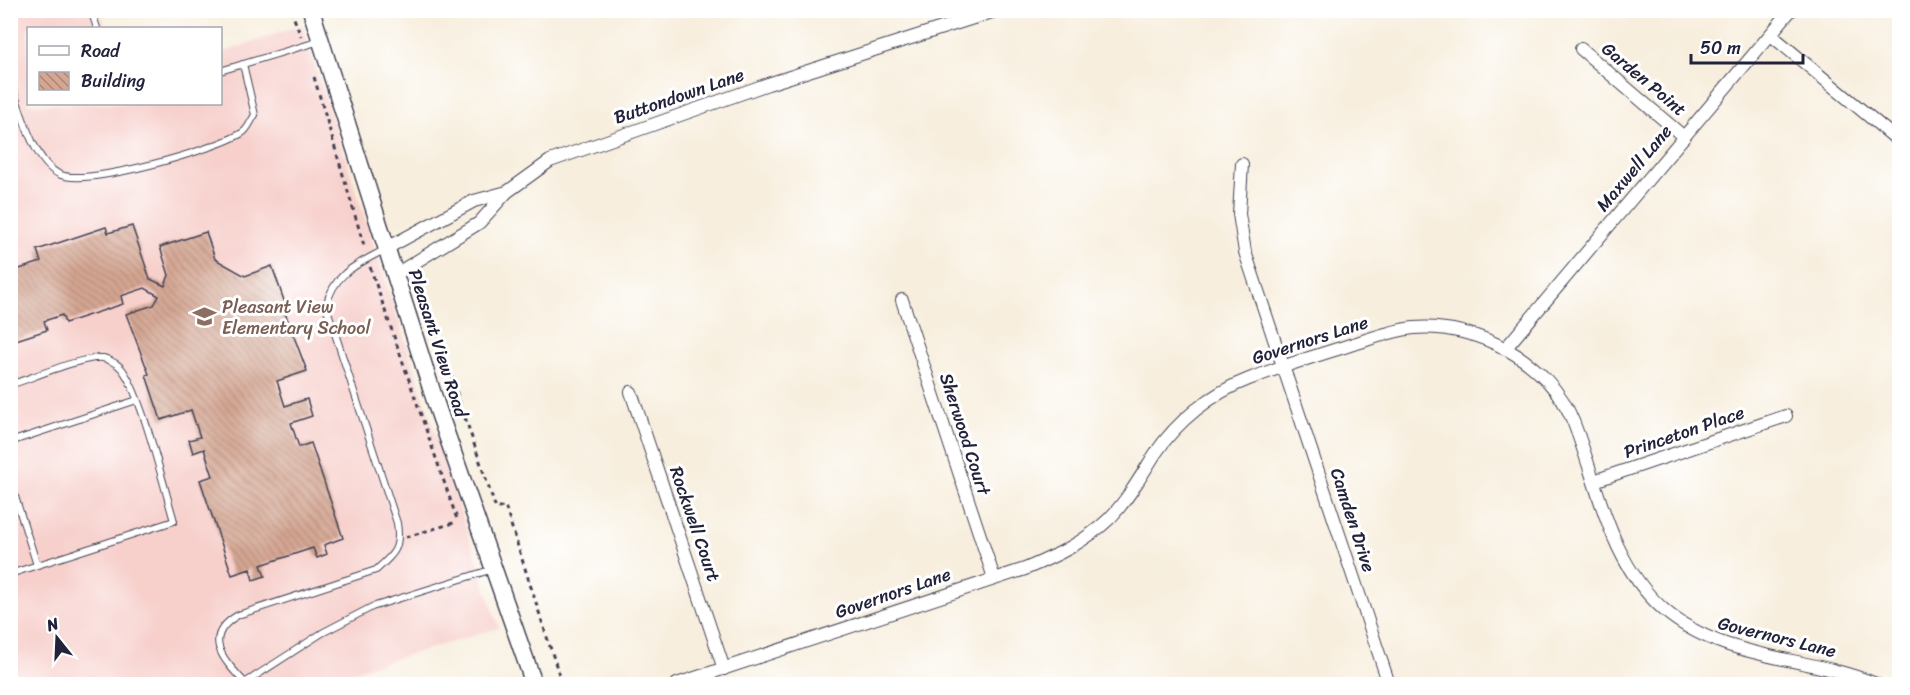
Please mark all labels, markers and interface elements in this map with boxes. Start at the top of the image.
legend [27,27,222,105]
scale bar [1691,27,1804,65]
text: 50 m [1700,32,1741,64]
street label: Garden Point [1594,34,1694,125]
text: Road [81,35,121,67]
street label: Buttondown Lane [609,59,749,133]
text: Building [81,65,145,97]
street label: Maxwell Lane [1588,117,1680,219]
street label: Pleasant View Road [399,265,478,423]
place label: Pleasant View Elementary School [222,291,371,344]
school or university icon: Pleasant View Elementary School [191,304,217,330]
street label: Governors Lane [1248,306,1372,374]
street label: Sherwood Court [930,369,1000,500]
street label: Princeton Place [1619,396,1749,468]
street label: Rockwell Court [660,462,730,586]
street label: Camden Drive [1321,464,1385,576]
street label: Governors Lane [831,558,955,628]
street label: Governors Lane [1715,607,1839,667]
north arrow [27,608,87,668]
text: N [42,608,63,640]

